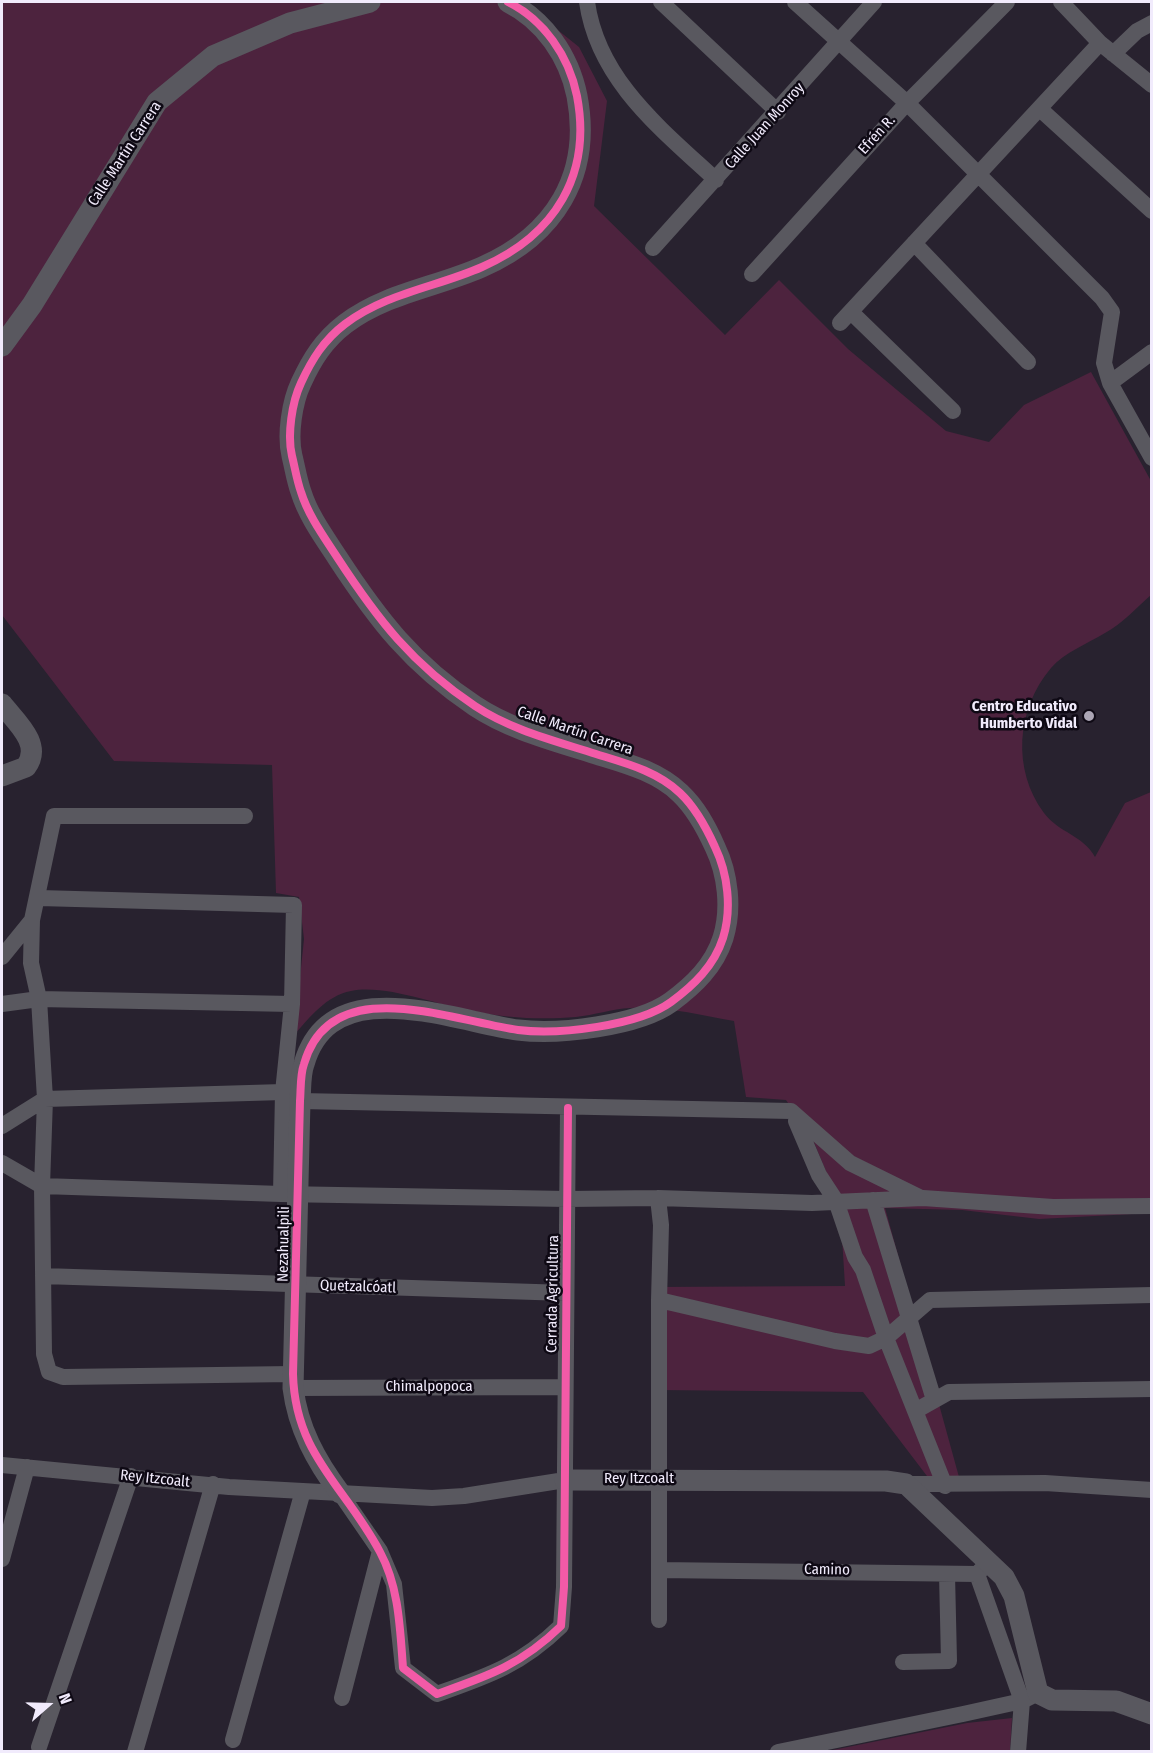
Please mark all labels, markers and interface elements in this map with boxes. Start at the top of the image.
street label: Calle Juan Monroy [722,79,808,173]
street label: Calle Martín Carrera [84,98,166,210]
street label: Efrén R. [855,112,899,158]
place label: Centro Educativo Humberto Vidal [972,698,1077,733]
street label: Calle Martín Carrera [515,703,635,759]
marker: Centro Educativo Humberto Vidal [1082,709,1096,723]
street label: Nezahualpili [274,1206,294,1282]
street label: Cerrada Agricultura [543,1235,563,1353]
street label: Quetzalcóatl [320,1277,396,1297]
street label: Chimalpopoca [385,1378,473,1396]
street label: Rey Itzcoalt [119,1466,191,1492]
street label: Rey Itzcoalt [604,1470,674,1488]
street label: Camino [804,1561,850,1579]
north arrow [18,1675,78,1735]
text: N [55,1691,76,1706]

